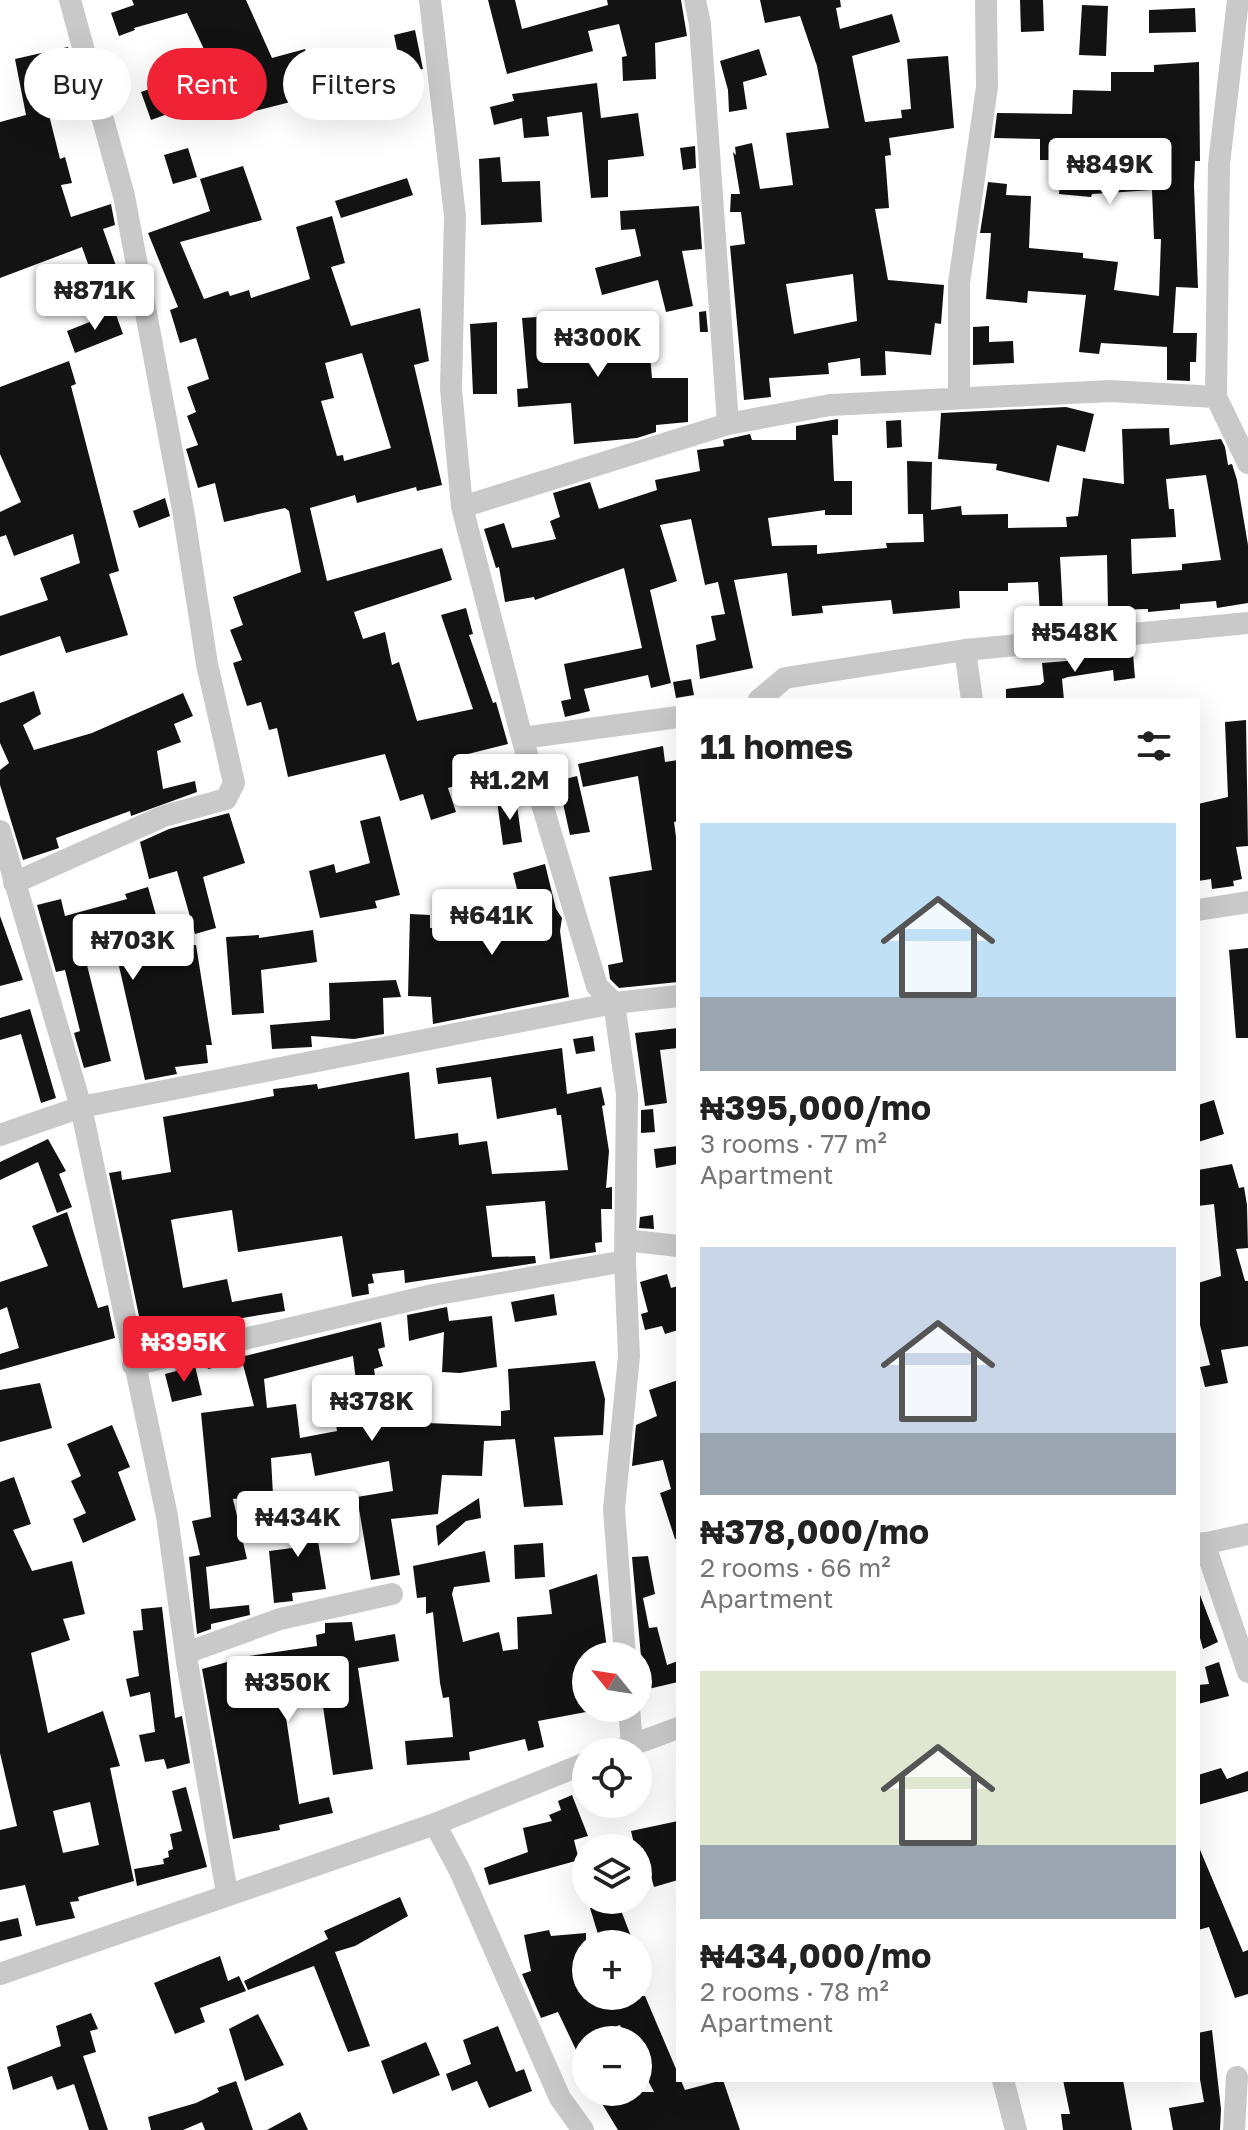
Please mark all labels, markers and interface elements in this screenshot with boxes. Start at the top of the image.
chip: Buy [24,48,131,120]
chip: Rent [147,48,267,120]
chip: Filters [283,48,424,120]
pin: ₦849K [1054,138,1166,206]
text: ₦849K [1066,148,1154,179]
pin: ₦871K [39,264,151,332]
text: ₦871K [54,274,136,305]
pin: ₦300K [542,311,654,379]
text: ₦300K [554,321,642,352]
pin: ₦548K [1019,606,1131,674]
text: ₦548K [1032,616,1118,647]
icon: filters [1132,724,1176,768]
text: 11 homes [700,726,853,766]
pin: ₦1.2M [454,754,566,822]
text: ₦1.2M [470,764,550,795]
icon: home [866,875,1010,1019]
pin: ₦641K [436,889,548,957]
text: ₦641K [450,899,534,930]
pin: ₦703K [77,914,189,982]
text: ₦703K [91,924,175,955]
text: ₦395,000/mo [700,1087,931,1127]
text: 3 rooms · 77 m² [700,1128,887,1159]
text: Apartment [700,1159,833,1190]
icon: home [866,1299,1010,1443]
pin: ₦395K [128,1316,240,1384]
text: ₦395K [141,1326,227,1357]
pin: ₦378K [316,1375,428,1443]
text: ₦378K [330,1385,414,1416]
pin: ₦434K [242,1491,354,1559]
text: ₦434K [255,1501,341,1532]
text: ₦378,000/mo [700,1511,929,1551]
text: 2 rooms · 66 m² [700,1552,891,1583]
text: Apartment [700,1583,833,1614]
north arrow [572,1642,652,1722]
map controls [572,1642,652,2106]
pin: ₦350K [232,1656,344,1724]
text: ₦350K [245,1666,331,1697]
icon: home [866,1723,1010,1867]
button: locate [572,1738,652,1818]
button: layers [572,1834,652,1914]
button: + [572,1930,652,2010]
text: ₦434,000/mo [700,1935,931,1975]
text: 2 rooms · 78 m² [700,1976,889,2007]
text: Apartment [700,2007,833,2038]
button: − [572,2026,652,2106]

